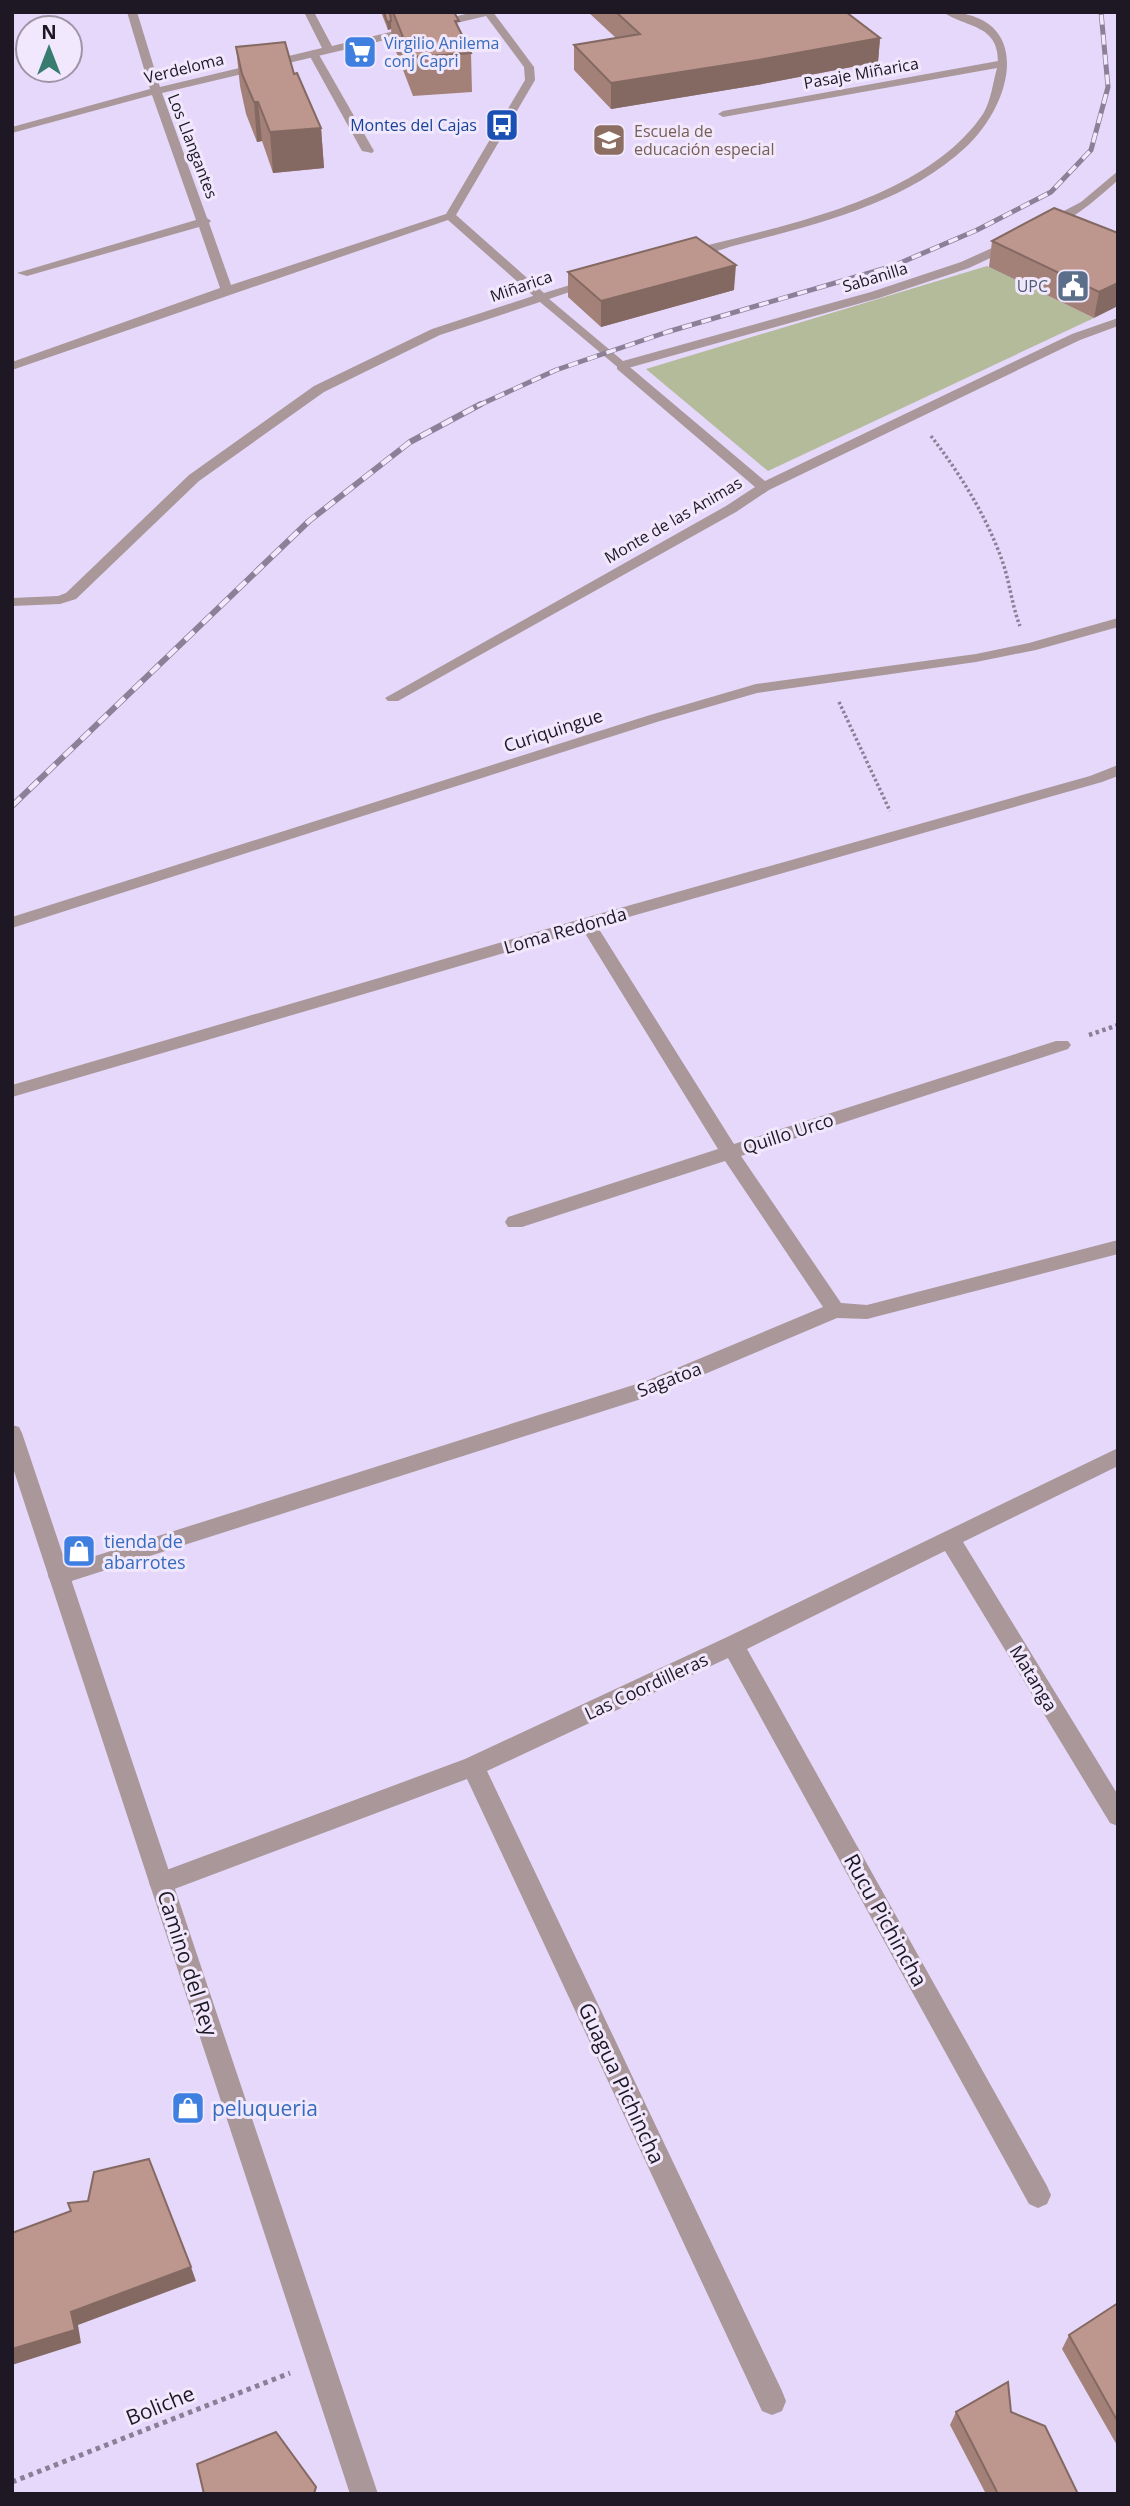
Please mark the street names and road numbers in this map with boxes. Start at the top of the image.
street label: Verdeloma [142,48,226,88]
street label: Pasaje Miñarica [802,52,920,94]
street label: Los Llangantes [163,90,223,202]
street label: Sabanilla [840,257,910,297]
street label: Miñarica [487,265,555,307]
street label: Monte de las Animas [600,472,746,568]
street label: Curiquingue [500,703,606,757]
street label: Loma Redonda [501,901,629,959]
street label: Quillo Urco [740,1107,836,1159]
street label: Sagatoa [633,1356,705,1402]
street label: Matanga [1005,1640,1063,1716]
street label: Las Coordilleras [580,1647,712,1725]
street label: Rucu Pichincha [838,1849,934,1991]
street label: Camino del Rey [151,1887,225,2040]
street label: Guagua Pichincha [572,1998,672,2168]
street label: Boliche [122,2379,198,2431]

